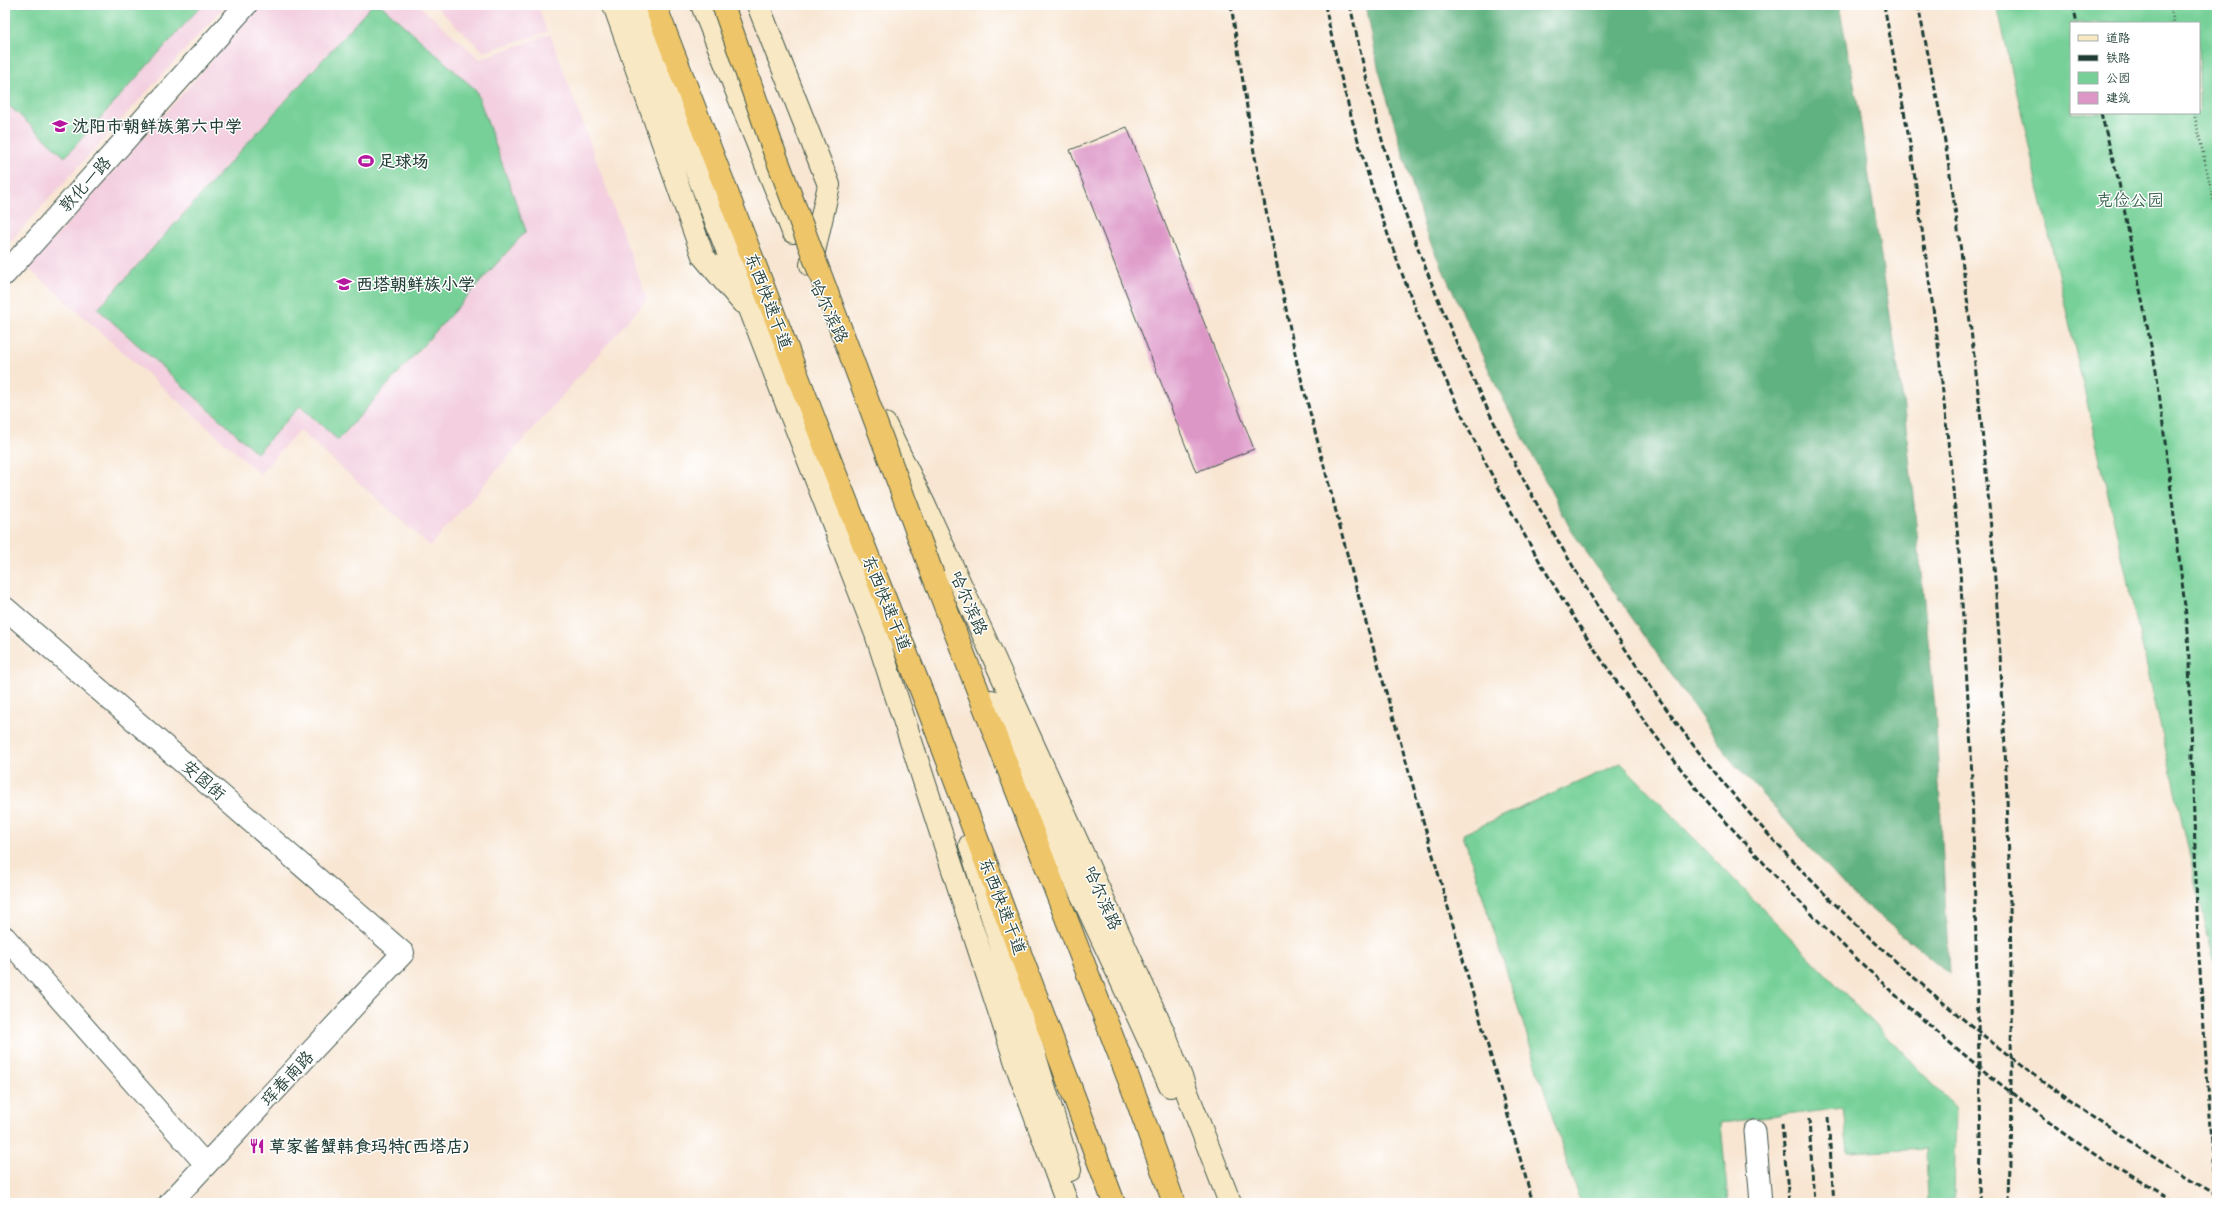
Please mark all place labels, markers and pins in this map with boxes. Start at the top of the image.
place label: 沈阳市朝鲜族第六中学 [72,115,242,140]
school or university icon: 沈阳市朝鲜族第六中学 [51,117,69,135]
place label: 足球场 [378,150,429,175]
sports icon: 足球场 [357,152,375,170]
place label: 西塔朝鲜族小学 [356,273,475,298]
school or university icon: 西塔朝鲜族小学 [335,275,353,293]
place label: 草家酱蟹韩食玛特(西塔店) [269,1135,468,1160]
restaurant icon: 草家酱蟹韩食玛特(西塔店) [248,1137,266,1155]

